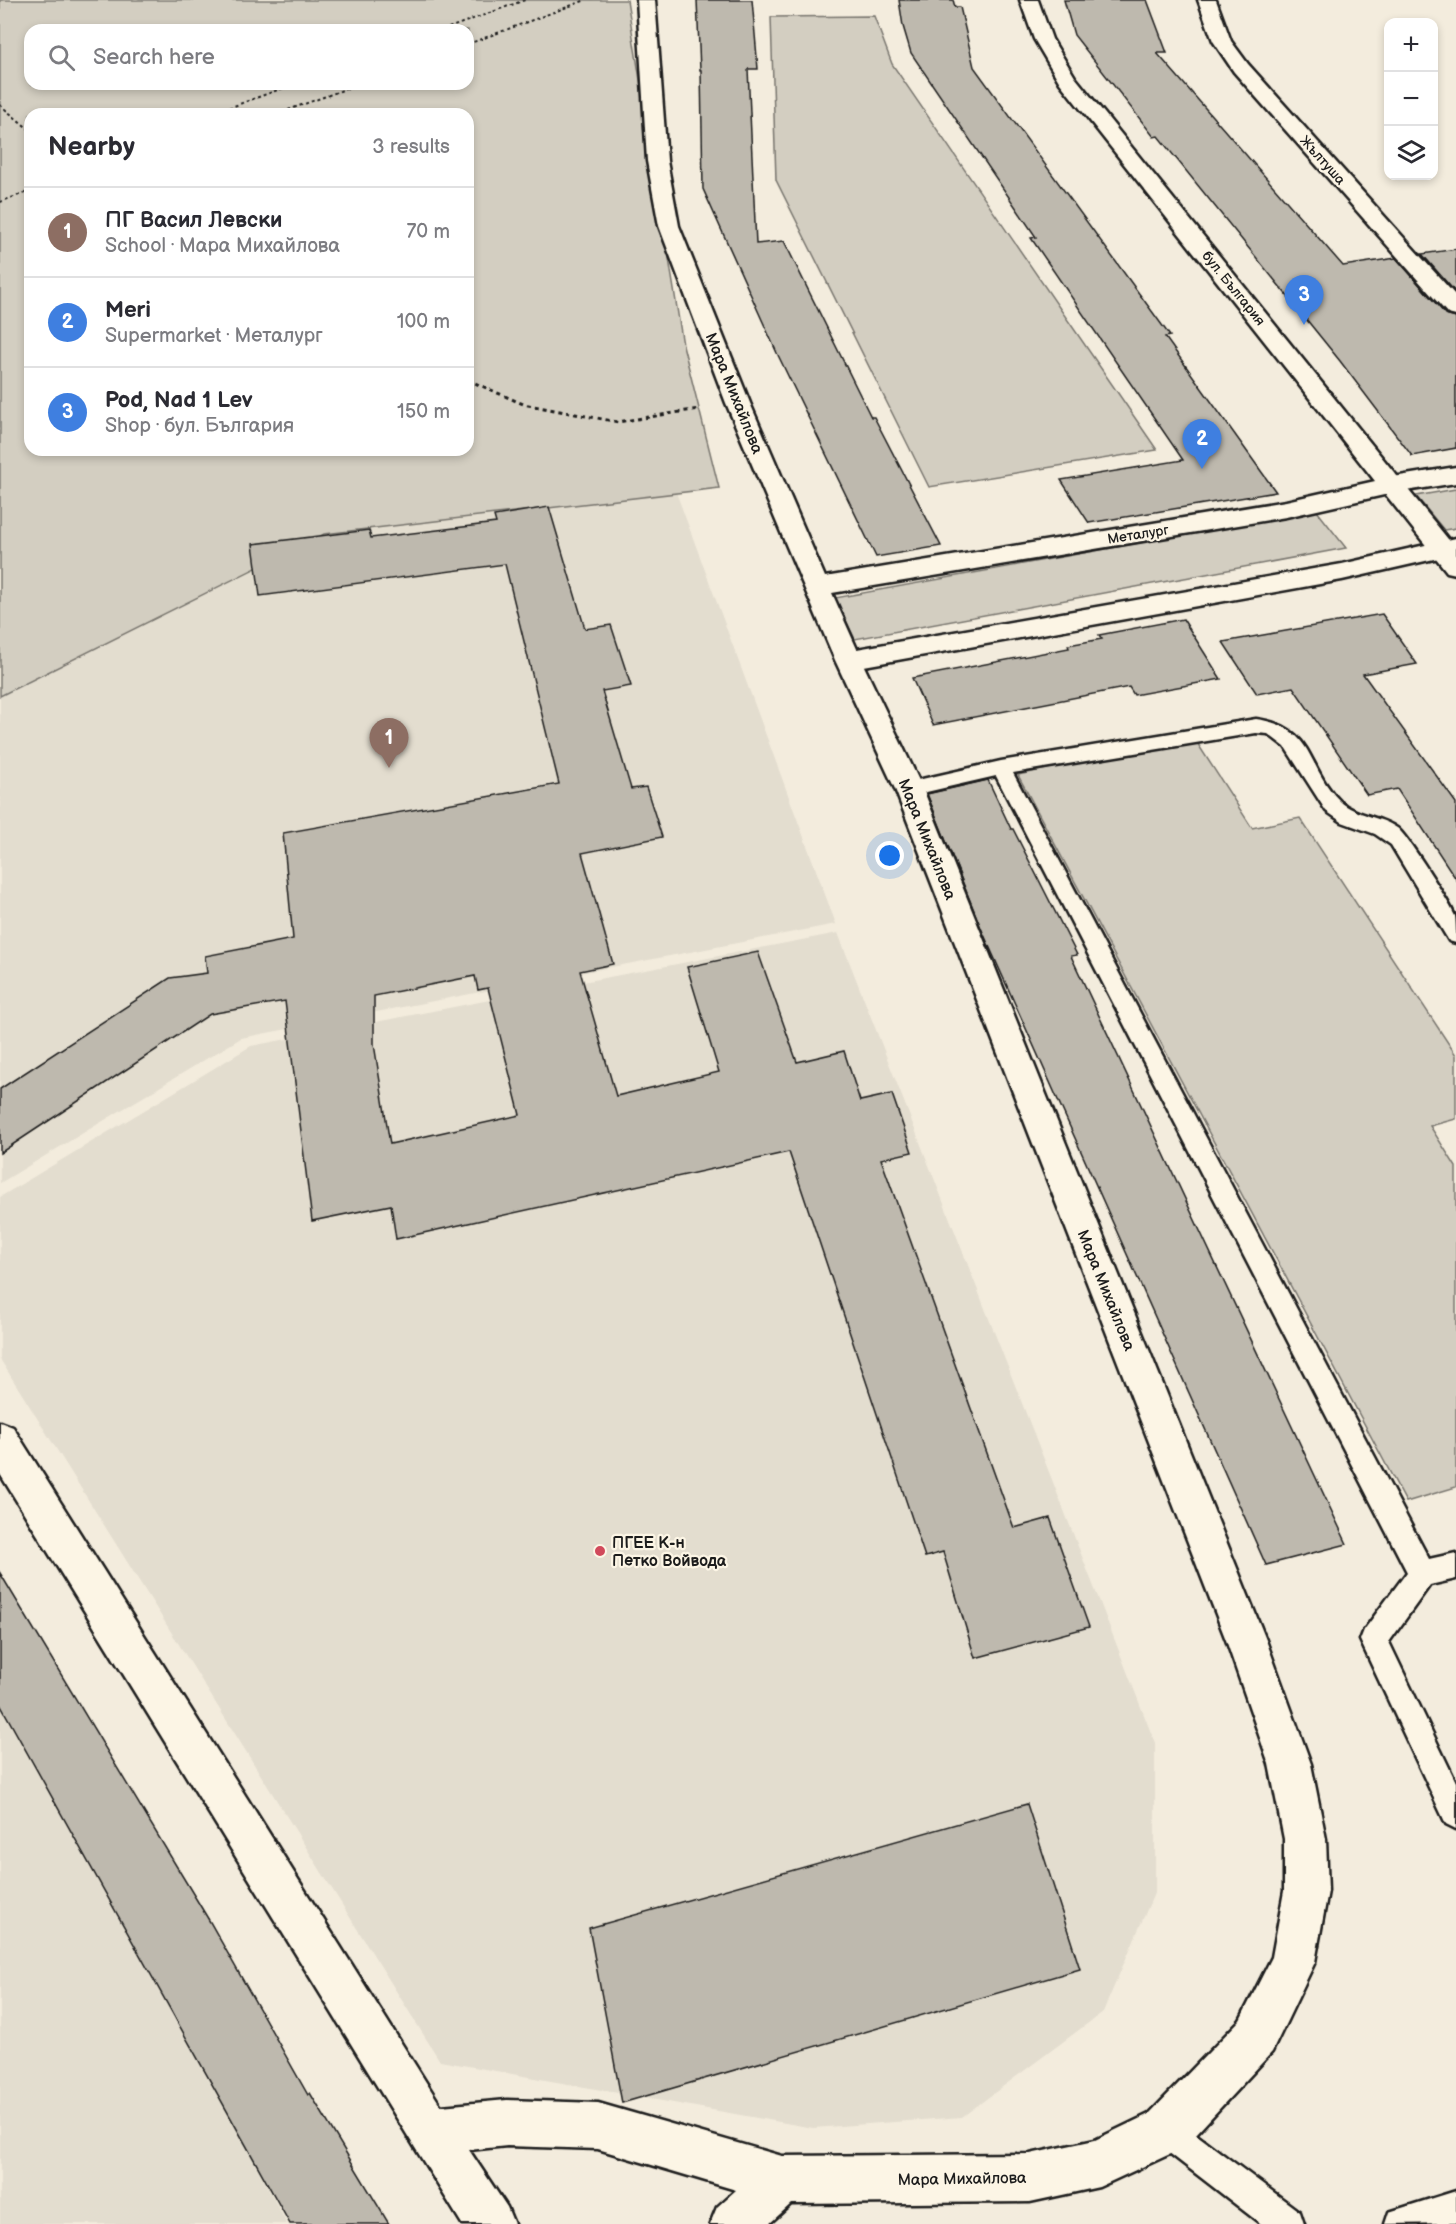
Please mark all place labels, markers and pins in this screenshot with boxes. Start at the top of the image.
pin: 3 [1284,276,1324,325]
pin: 2 [1182,420,1222,469]
pin: 1 [370,718,408,768]
place label: ПГЕЕ К-н Петко Войвода [612,1534,727,1571]
marker: ПГЕЕ К-н Петко Войвода [593,1544,607,1558]

